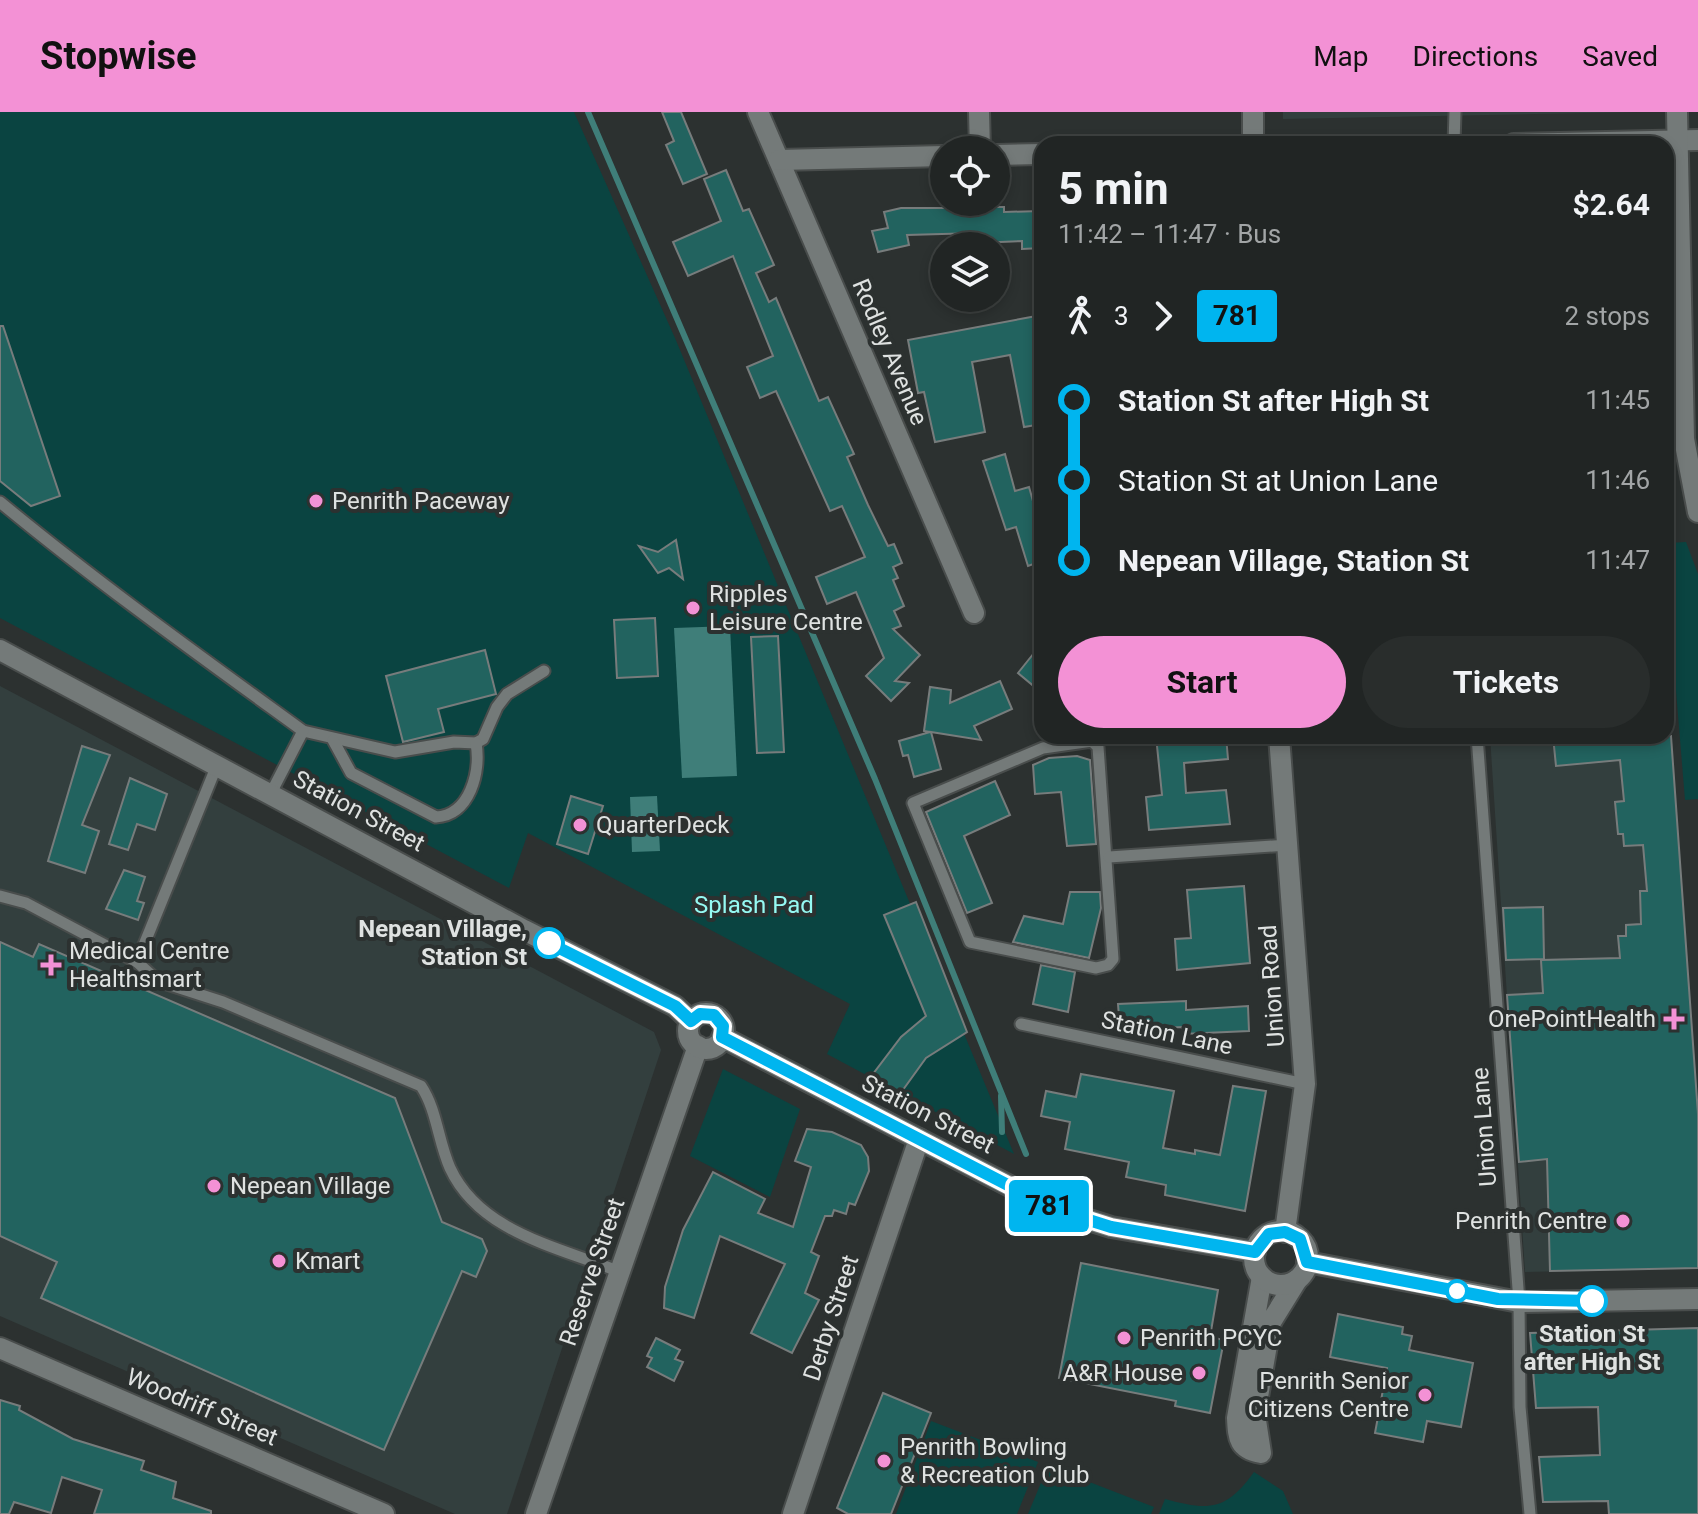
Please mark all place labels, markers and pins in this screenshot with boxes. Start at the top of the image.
place label: Penrith Paceway [332,487,510,515]
marker: Penrith Paceway [307,492,325,510]
place label: Ripples Leisure Centre [709,580,863,636]
marker: Ripples Leisure Centre [684,599,702,617]
place label: QuarterDeck [596,811,730,839]
marker: QuarterDeck [571,816,589,834]
place label: Nepean Village, Station St [358,915,527,971]
marker: Nepean Village, Station St [534,928,564,958]
place label: Medical Centre Healthsmart [69,937,230,993]
marker: Medical Centre Healthsmart [40,954,62,976]
place label: OnePointHealth [1488,1005,1656,1033]
marker: OnePointHealth [1663,1008,1685,1030]
place label: Nepean Village [230,1172,390,1200]
marker: Nepean Village [205,1177,223,1195]
place label: Penrith Centre [1455,1207,1607,1235]
marker: Penrith Centre [1614,1212,1632,1230]
place label: Kmart [295,1247,361,1275]
marker: Kmart [270,1252,288,1270]
unlabelled marker [1446,1280,1468,1302]
marker: Station St after High St [1577,1286,1607,1316]
place label: Station St after High St [1524,1320,1660,1376]
place label: Penrith PCYC [1140,1324,1282,1352]
marker: Penrith PCYC [1115,1329,1133,1347]
place label: A&R House [1063,1359,1183,1387]
marker: A&R House [1190,1364,1208,1382]
place label: Penrith Senior Citizens Centre [1248,1367,1409,1423]
marker: Penrith Senior Citizens Centre [1416,1386,1434,1404]
place label: Penrith Bowling & Recreation Club [900,1433,1089,1489]
marker: Penrith Bowling & Recreation Club [875,1452,893,1470]

